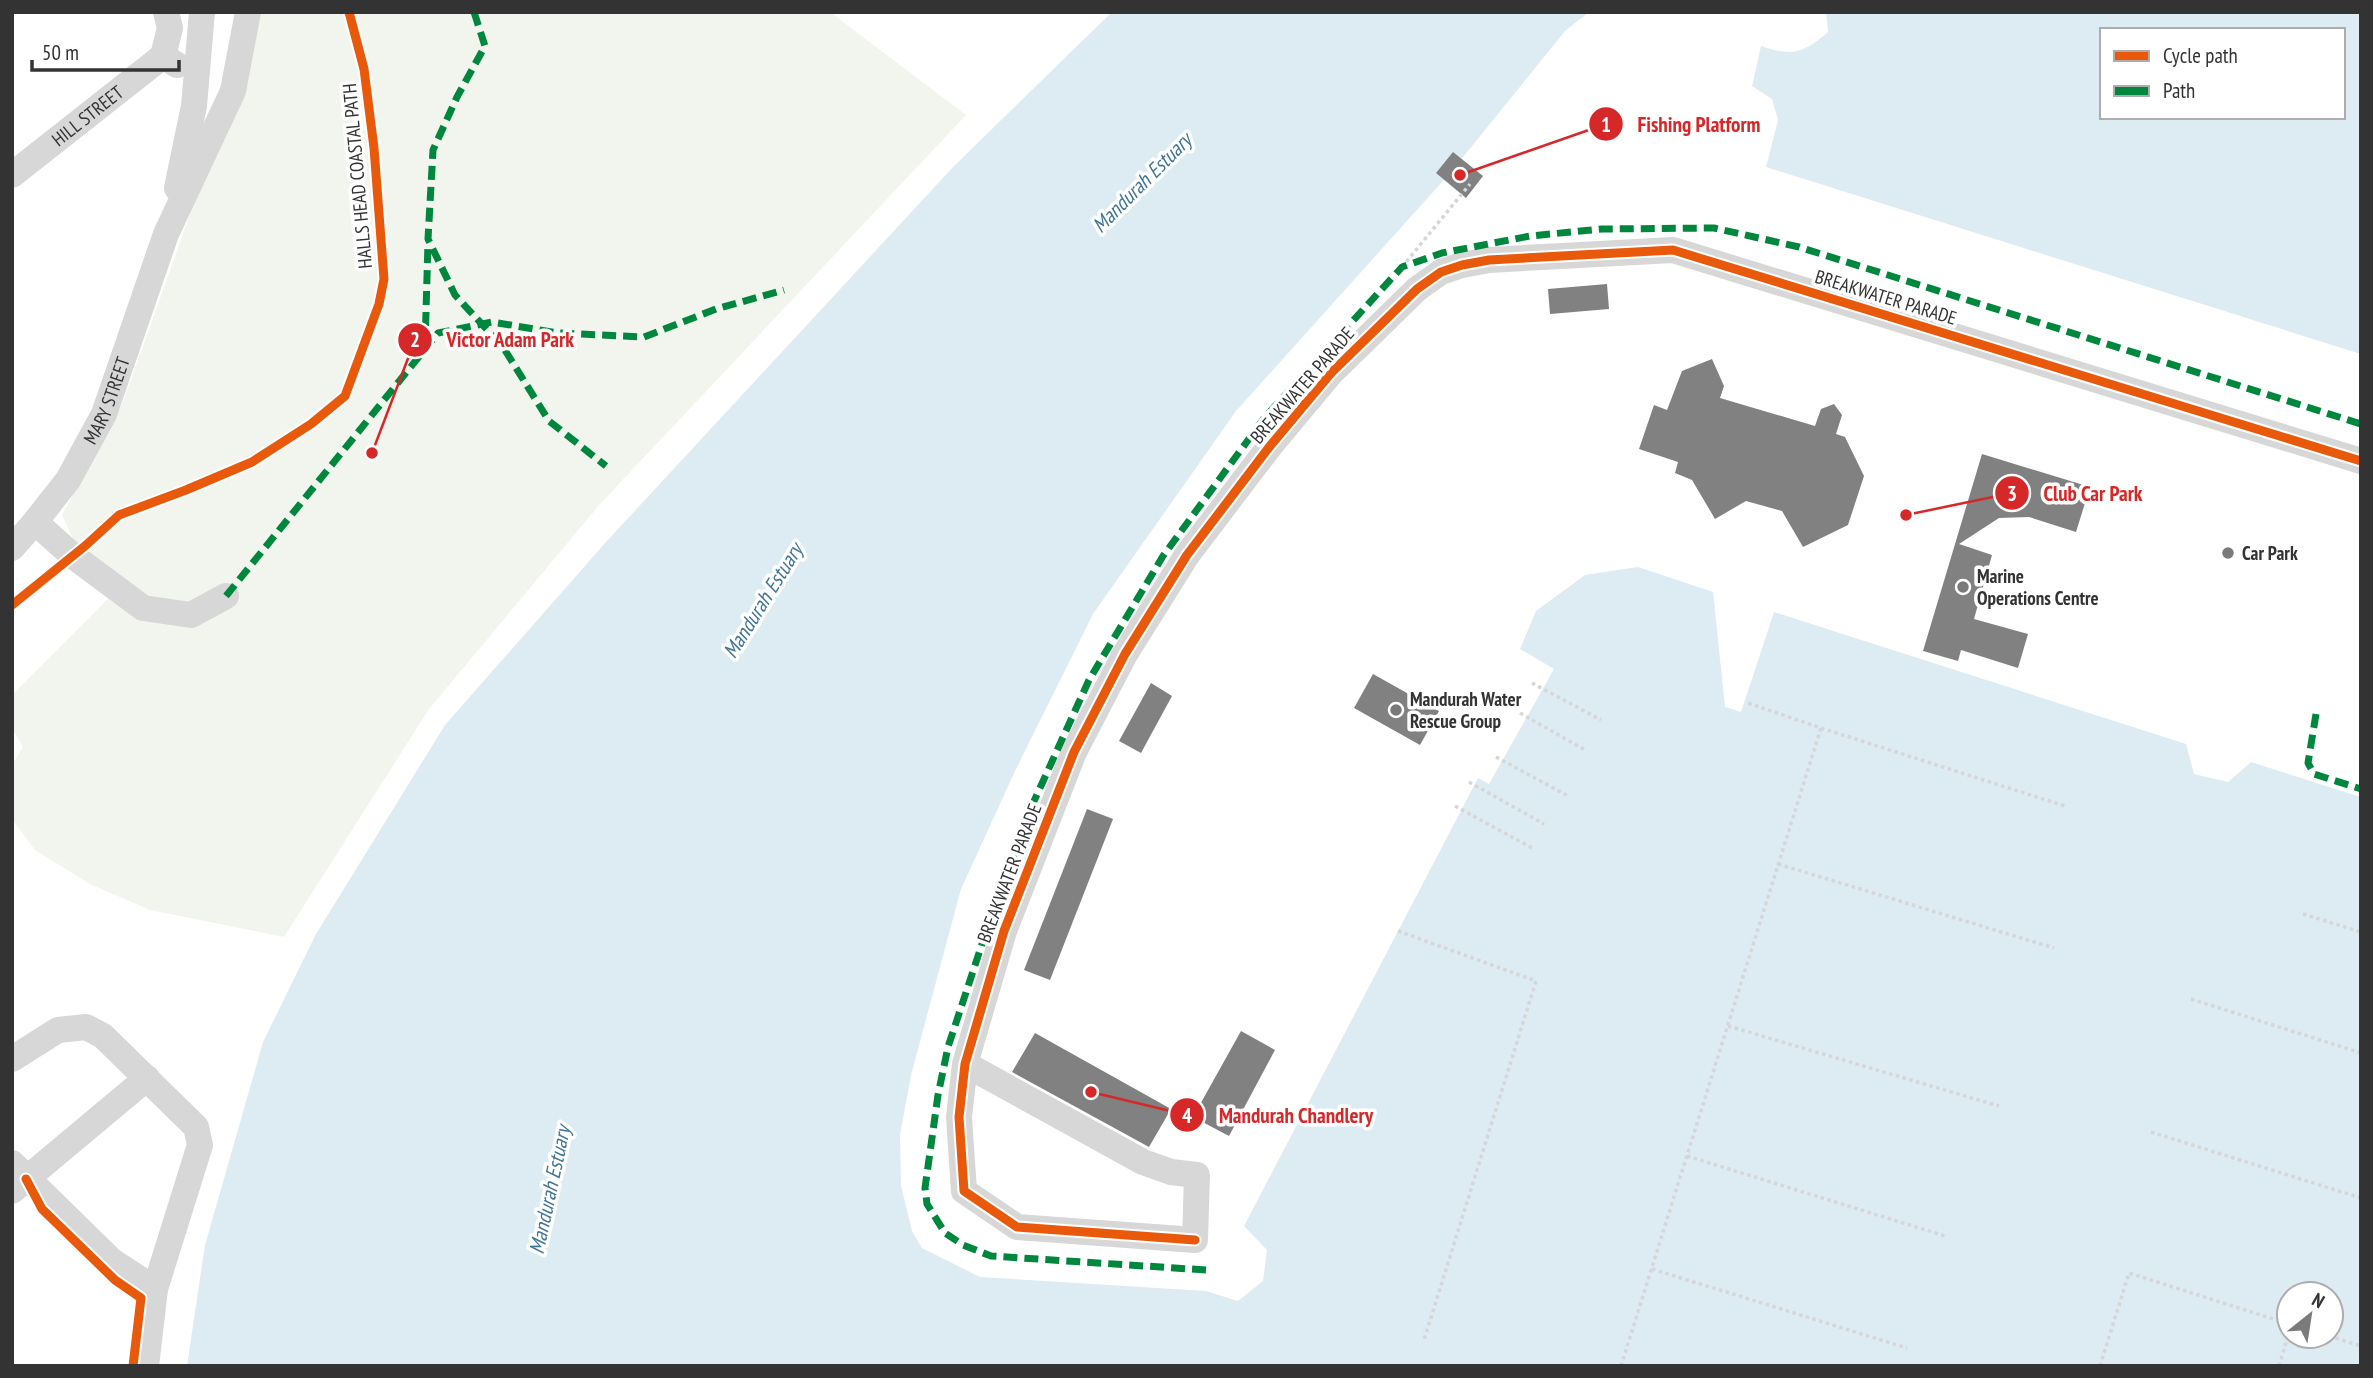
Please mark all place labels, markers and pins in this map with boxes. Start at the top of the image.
callout: Fishing Platform [1589,103,1775,145]
callout: Victor Adam Park [397,319,588,361]
callout: Club Car Park [1994,472,2156,514]
place label: Car Park [2242,541,2298,565]
marker: Car Park [2220,545,2236,561]
place label: Marine Operations Centre [1977,564,2099,610]
marker: Marine Operations Centre [1955,579,1971,595]
place label: Mandurah Water Rescue Group [1410,687,1522,733]
marker: Mandurah Water Rescue Group [1388,702,1404,718]
callout: Mandurah Chandlery [1170,1094,1387,1136]

